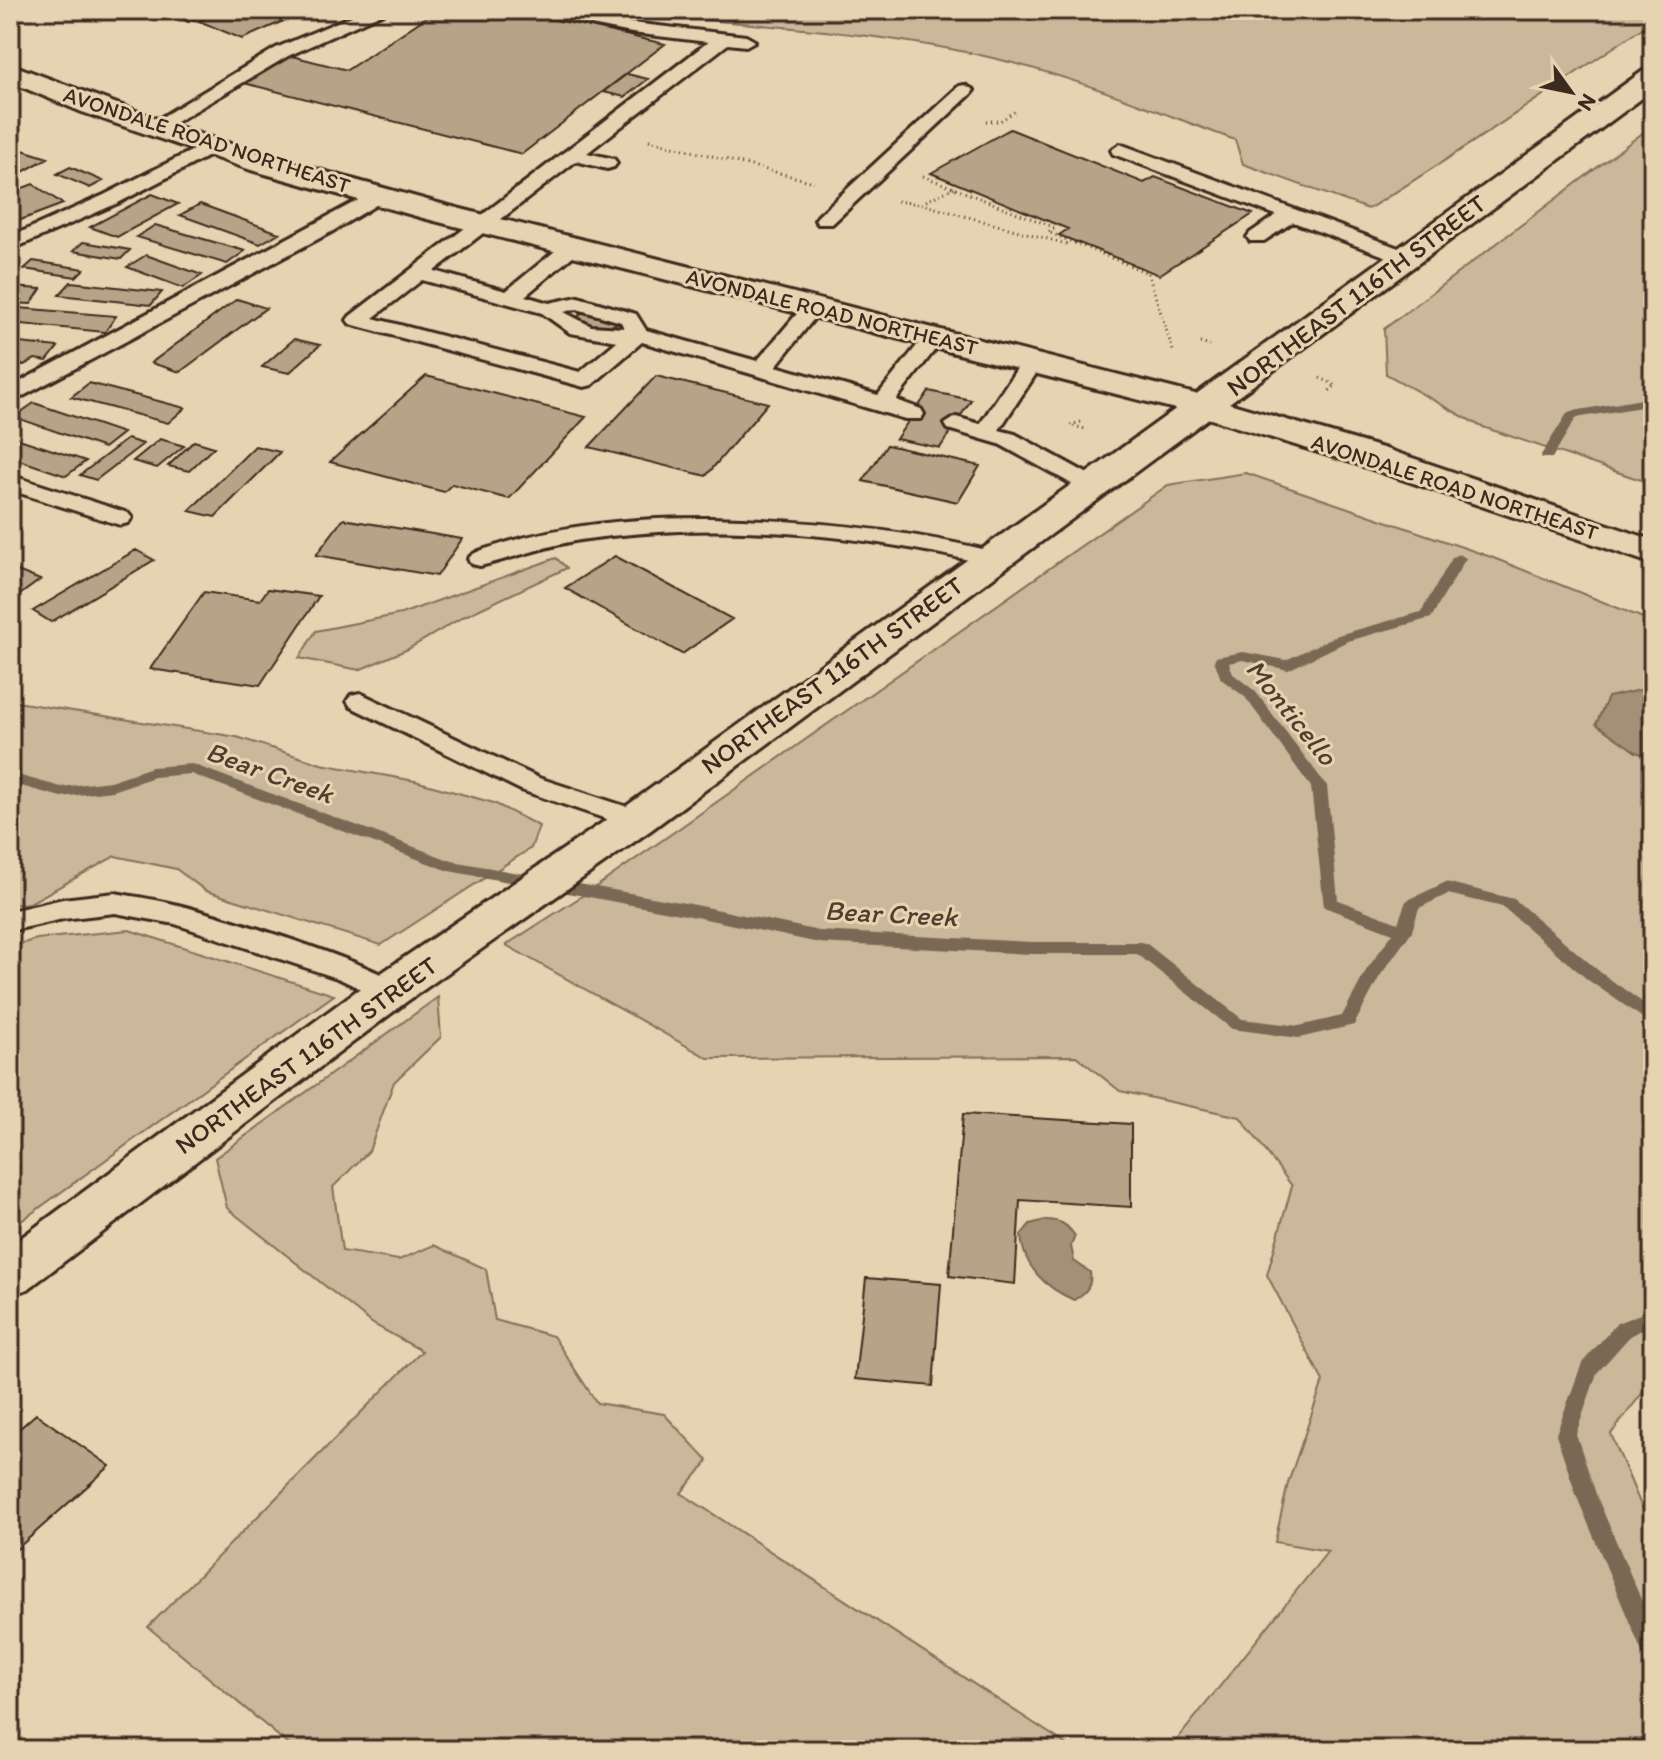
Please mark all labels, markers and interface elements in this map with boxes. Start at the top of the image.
north arrow [1531,52,1611,132]
street label: AVONDALE ROAD NORTHEAST [60,81,354,199]
text: N [1572,89,1603,116]
street label: NORTHEAST 116TH STREET [1220,187,1492,403]
street label: AVONDALE ROAD NORTHEAST [683,263,981,362]
street label: AVONDALE ROAD NORTHEAST [1308,428,1602,546]
street label: NORTHEAST 116TH STREET [695,569,970,781]
water label: Monticello [1239,652,1345,772]
water label: Bear Creek [202,733,340,811]
water label: Bear Creek [824,893,960,934]
street label: NORTHEAST 116TH STREET [169,949,444,1161]

